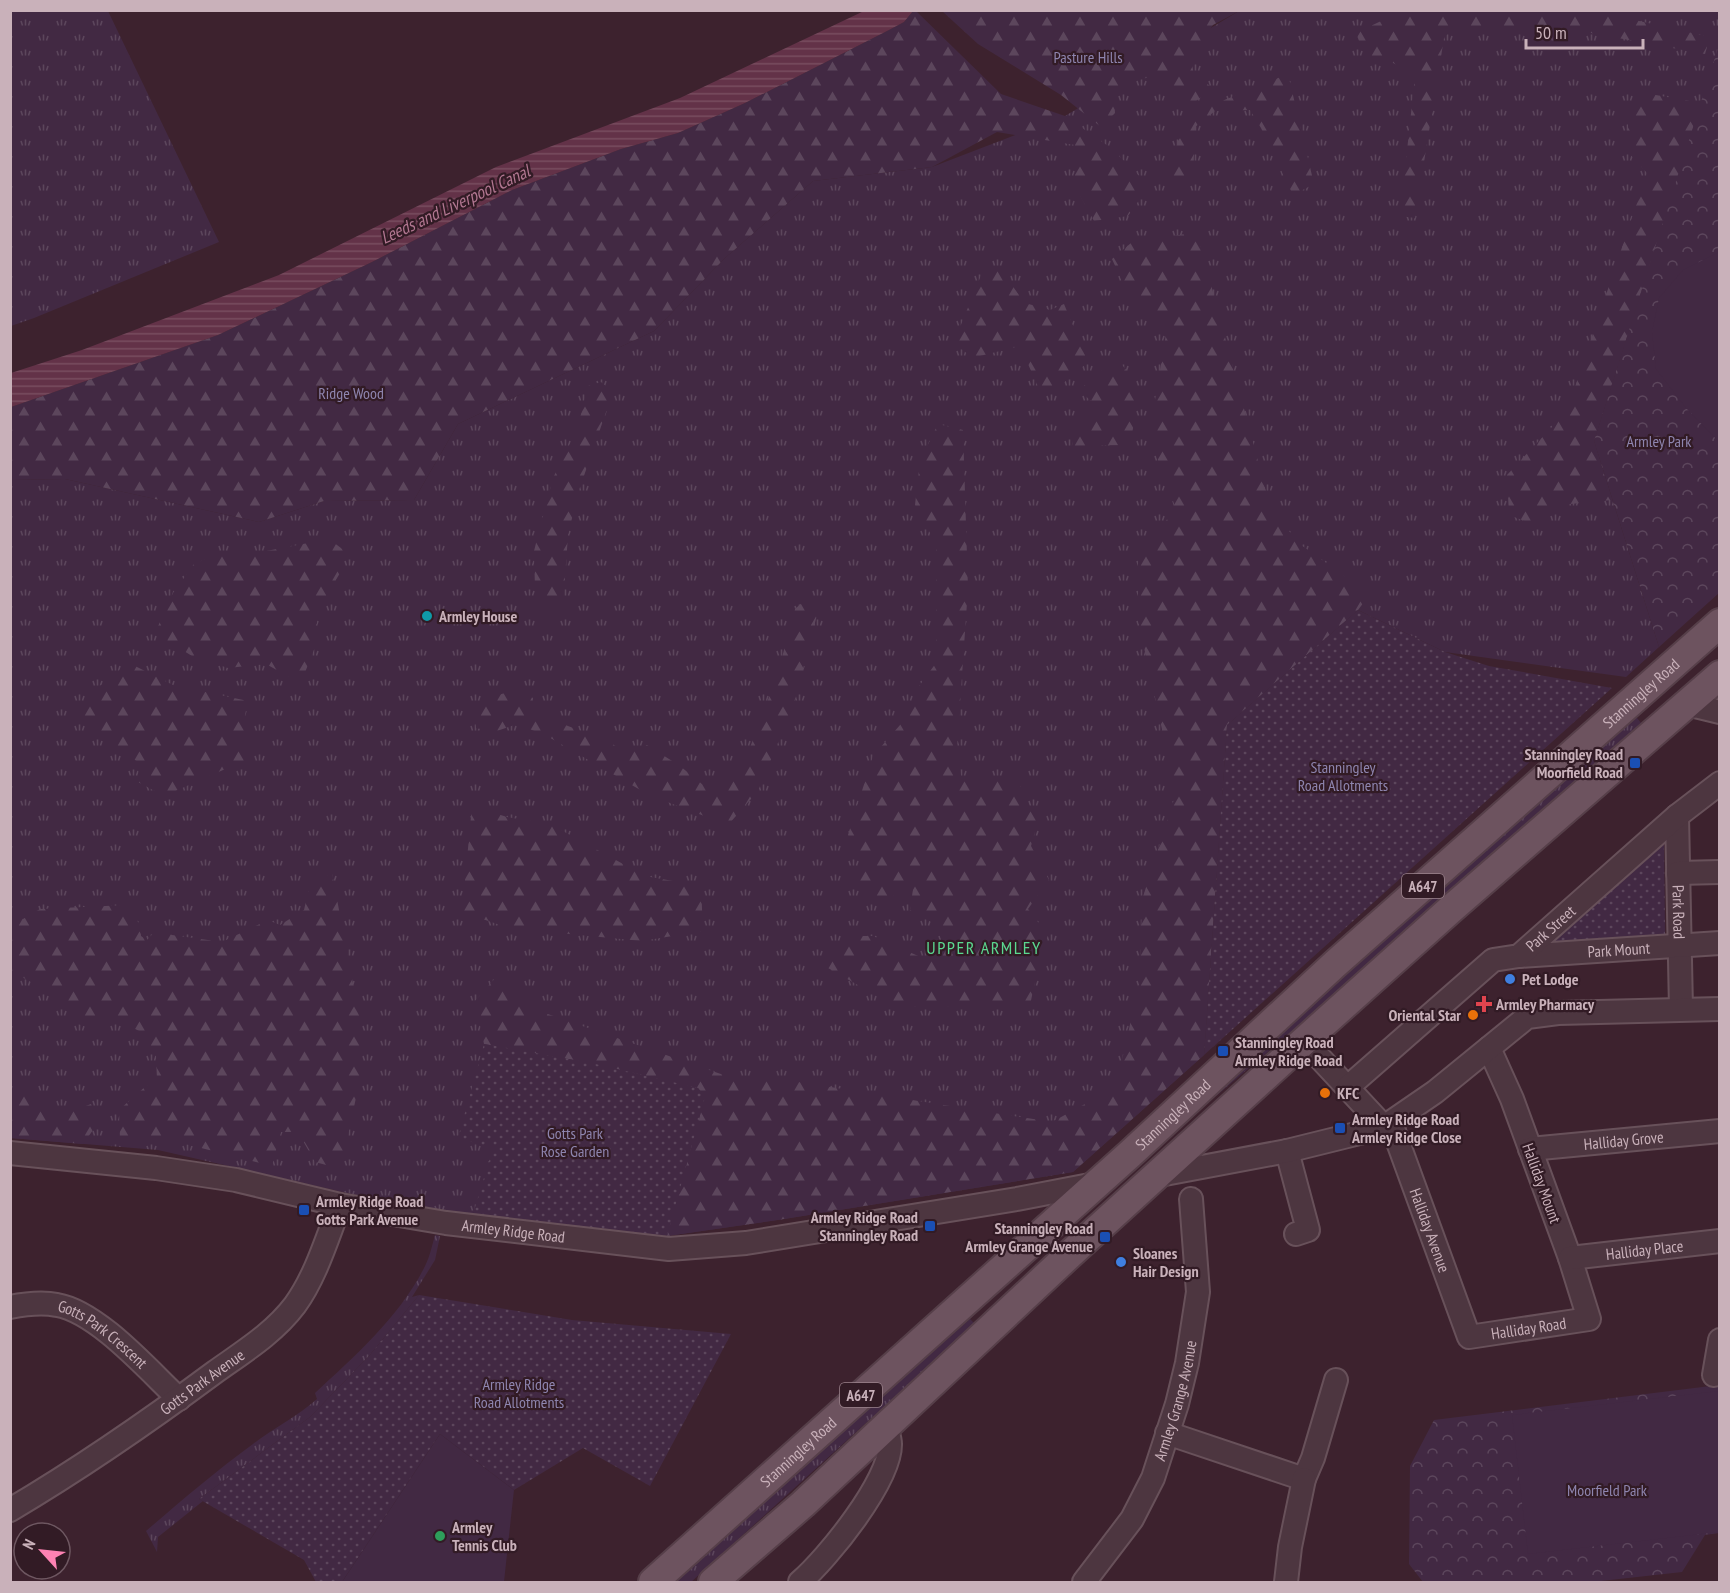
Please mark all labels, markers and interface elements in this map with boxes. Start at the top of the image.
scale bar [1526,12,1643,50]
text: 50 m [1535,21,1567,44]
park label: Pasture Hills [1053,47,1123,67]
water label: Leeds and Liverpool Canal [377,158,535,249]
park label: Ridge Wood [318,383,384,403]
park label: Armley Park [1626,431,1692,451]
place label: Armley House [438,606,517,626]
marker: Armley House [420,609,434,623]
street label: Stanningley Road [1598,654,1683,732]
place label: Stanningley Road Moorfield Road [1524,744,1623,782]
marker: Stanningley Road Moorfield Road [1628,756,1642,770]
park label: Stanningley Road Allotments [1298,757,1388,795]
road number: A647 [1402,874,1444,898]
street label: Park Road [1668,885,1690,939]
street label: Park Street [1521,900,1580,956]
district label: UPPER ARMLEY [926,936,1042,959]
street label: Park Mount [1587,938,1651,962]
place label: Pet Lodge [1522,969,1579,989]
marker: Pet Lodge [1503,972,1517,986]
place label: Armley Pharmacy [1495,994,1595,1014]
marker: Armley Pharmacy [1477,997,1491,1011]
place label: Oriental Star [1388,1005,1461,1025]
marker: Oriental Star [1466,1008,1480,1022]
place label: Stanningley Road Armley Ridge Road [1234,1032,1342,1070]
marker: Stanningley Road Armley Ridge Road [1216,1044,1230,1058]
street label: Stanningley Road [1131,1075,1215,1154]
place label: KFC [1337,1083,1360,1103]
marker: KFC [1318,1086,1332,1100]
place label: Armley Ridge Road Armley Ridge Close [1351,1109,1462,1147]
marker: Armley Ridge Road Armley Ridge Close [1333,1121,1347,1135]
park label: Gotts Park Rose Garden [541,1123,609,1161]
street label: Halliday Grove [1583,1126,1664,1154]
street label: Halliday Mount [1518,1140,1566,1226]
street label: Halliday Avenue [1406,1185,1455,1275]
place label: Armley Ridge Road Gotts Park Avenue [315,1191,423,1229]
marker: Armley Ridge Road Gotts Park Avenue [297,1203,311,1217]
place label: Armley Ridge Road Stanningley Road [810,1207,918,1245]
street label: Armley Ridge Road [461,1215,566,1247]
place label: Stanningley Road Armley Grange Avenue [964,1218,1093,1256]
marker: Armley Ridge Road Stanningley Road [923,1219,937,1233]
marker: Stanningley Road Armley Grange Avenue [1098,1230,1112,1244]
street label: Halliday Place [1605,1235,1684,1264]
place label: Sloanes Hair Design [1133,1243,1199,1281]
marker: Sloanes Hair Design [1114,1255,1128,1269]
street label: Gotts Park Crescent [56,1295,152,1373]
street label: Halliday Road [1490,1313,1567,1344]
street label: Armley Grange Avenue [1149,1339,1200,1463]
street label: Gotts Park Avenue [156,1345,248,1419]
park label: Armley Ridge Road Allotments [474,1374,564,1412]
road number: A647 [840,1383,882,1407]
street label: Stanningley Road [756,1412,840,1491]
park label: Moorfield Park [1567,1480,1648,1500]
place label: Armley Tennis Club [451,1517,517,1555]
north arrow [12,1521,72,1581]
marker: Armley Tennis Club [433,1529,447,1543]
text: N [18,1536,40,1553]

